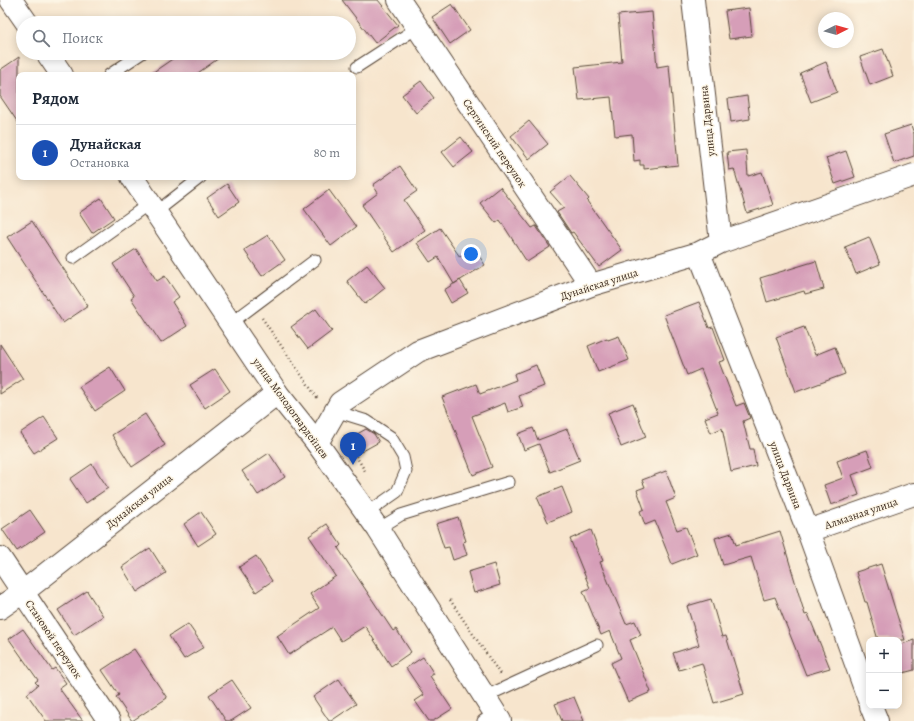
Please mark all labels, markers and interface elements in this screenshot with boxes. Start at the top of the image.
north arrow [818,12,854,48]
search box [16,16,356,60]
icon: search [30,27,52,49]
text: Поиск [62,28,103,48]
street label: улица Дарвина [696,84,719,158]
text: Рядом [32,87,79,110]
street label: Сергинский переулок [459,96,530,191]
text: Дунайская [70,134,141,154]
text: 1 [43,144,47,161]
text: 80 m [313,144,340,161]
text: Остановка [70,154,129,171]
your location [461,244,481,264]
street label: Дунайская улица [558,265,641,304]
street label: улица Молодогвардейцев [248,354,332,462]
pin: 1 [340,432,366,465]
street label: улица Дарвина [765,438,806,512]
street label: Дунайская улица [103,470,177,532]
street label: Алмазная улица [822,494,900,533]
street label: Становой переулок [22,597,86,682]
map controls [866,637,902,709]
button: + [866,637,902,673]
button: − [866,673,902,709]

